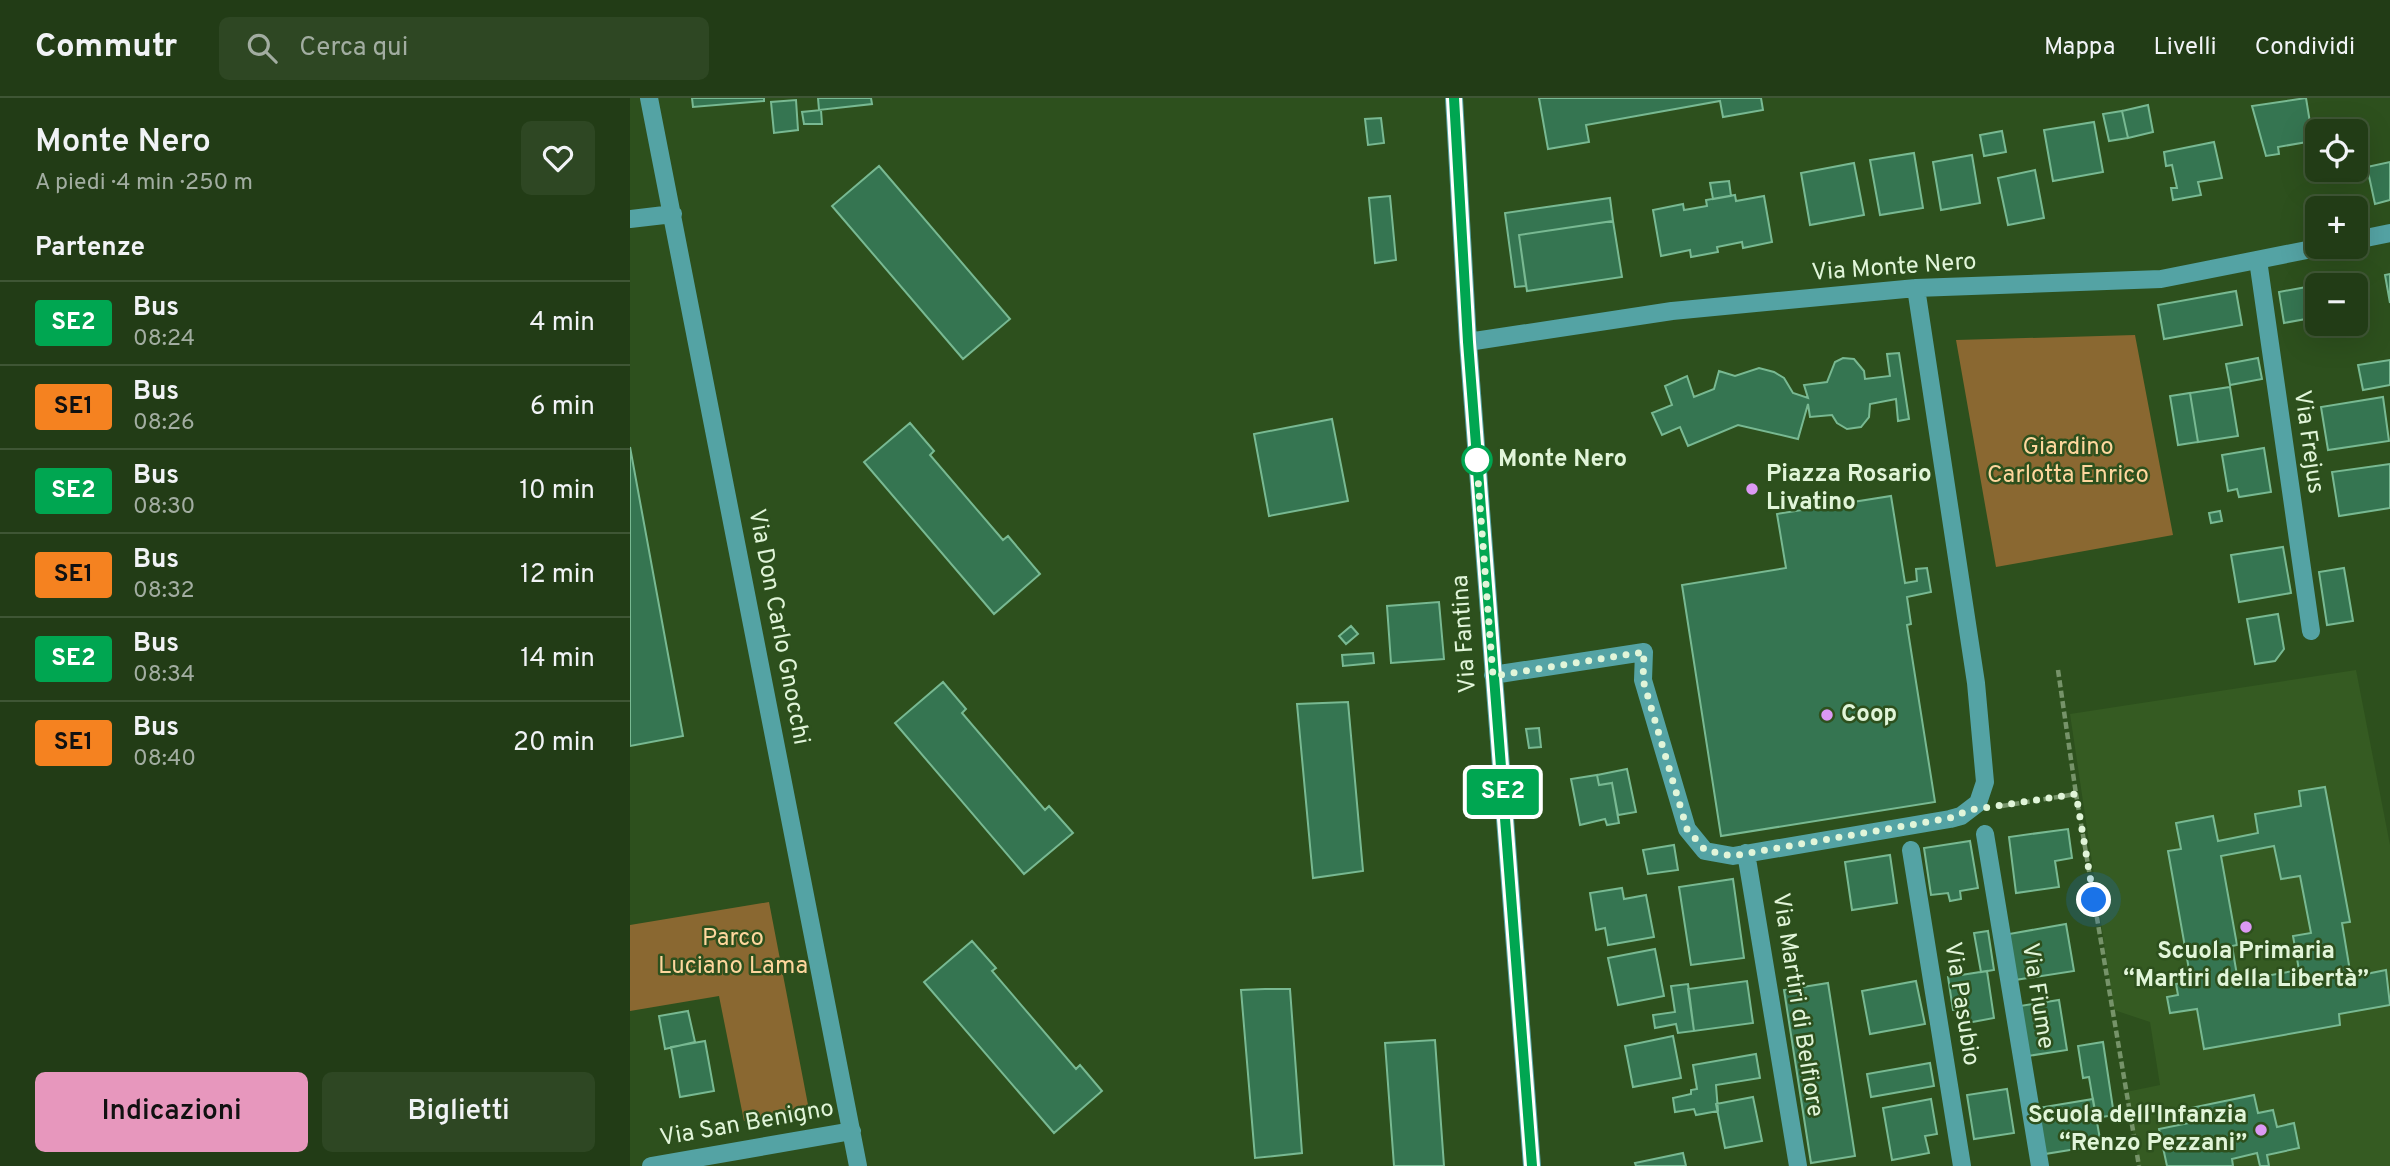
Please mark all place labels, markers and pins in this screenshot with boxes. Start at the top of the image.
marker: Monte Nero [1462,445,1492,475]
place label: Monte Nero [1498,445,1627,475]
place label: Piazza Rosario Livatino [1766,460,1931,518]
marker: Piazza Rosario Livatino [1744,481,1760,497]
place label: Coop [1841,700,1897,730]
marker: Coop [1819,707,1835,723]
marker: Scuola Primaria “Martiri della Libertà” [2238,919,2254,935]
place label: Scuola Primaria “Martiri della Libertà” [2123,937,2369,995]
place label: Scuola dell'Infanzia “Renzo Pezzani” [2028,1101,2247,1159]
marker: Scuola dell'Infanzia “Renzo Pezzani” [2253,1122,2269,1138]

